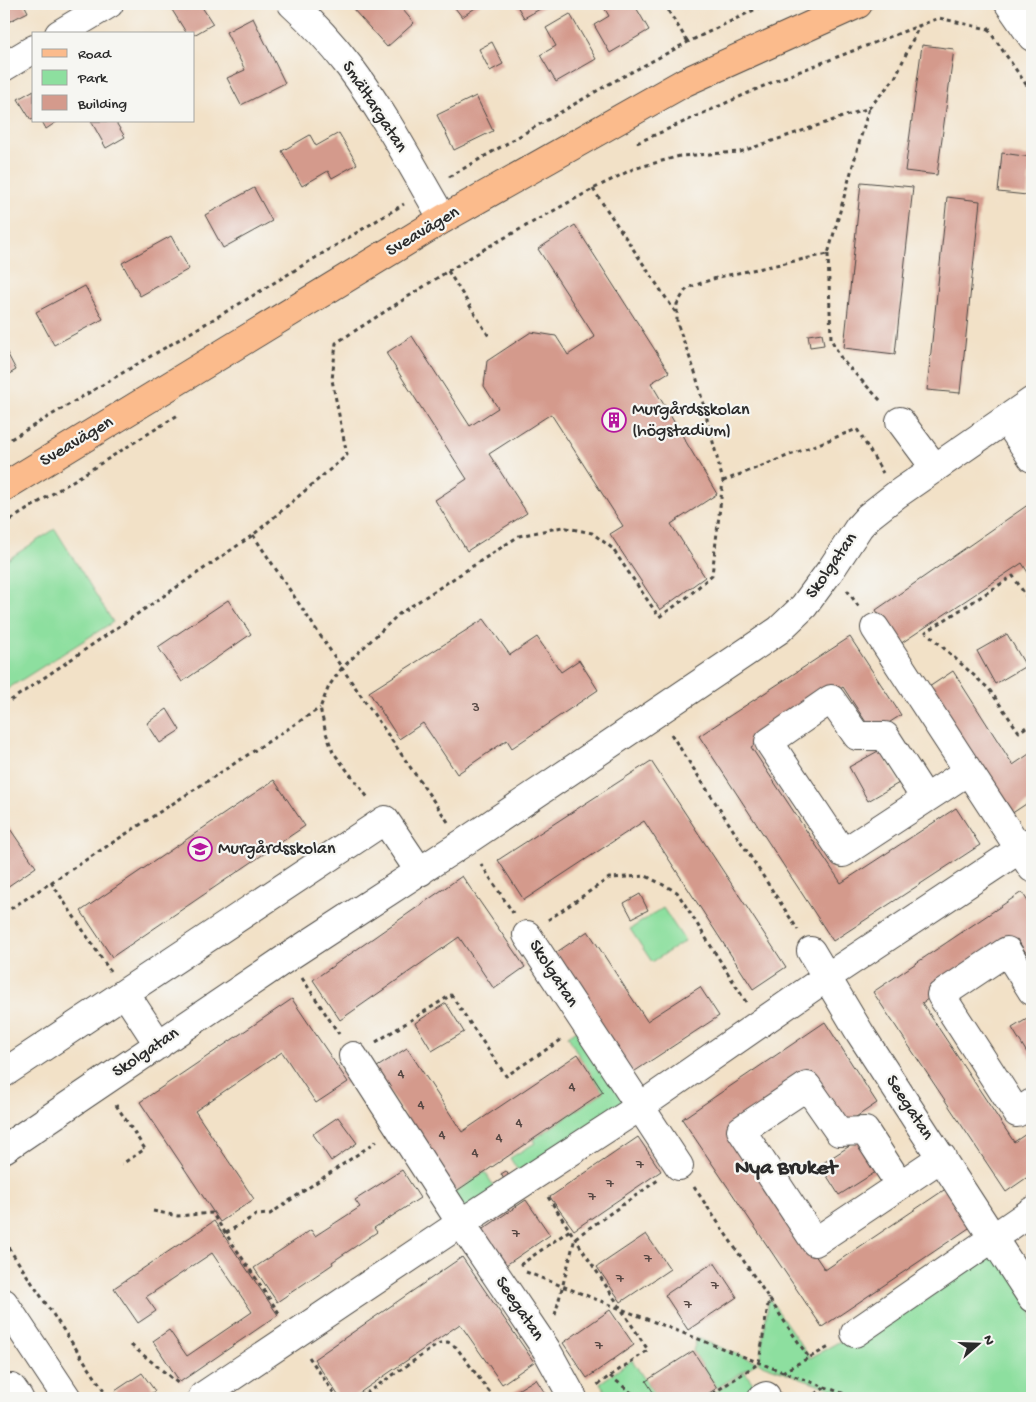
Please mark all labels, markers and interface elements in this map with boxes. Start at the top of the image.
legend [32,32,195,122]
text: Road [78,46,112,64]
street label: Smältargatan [337,57,412,157]
text: Park [77,70,108,88]
text: Building [77,96,127,114]
street label: Sveavägen [383,202,464,262]
place label: Murgårdsskolan (högstadium) [632,400,750,442]
building icon: Murgårdsskolan (högstadium) [601,407,627,433]
street label: Sveavägen [37,412,118,472]
street label: Skolgatan [802,529,863,603]
house number: 3 [471,699,480,717]
school or university icon: Murgårdsskolan [187,836,213,862]
place label: Murgårdsskolan [218,839,336,860]
street label: Skolgatan [524,936,583,1012]
street label: Skolgatan [109,1023,184,1083]
house number: 4 [397,1065,405,1083]
street label: Seegatan [880,1072,938,1145]
house number: 4 [568,1078,576,1096]
house number: 4 [417,1096,425,1114]
house number: 4 [515,1114,523,1132]
house number: 4 [438,1126,446,1144]
house number: 4 [495,1129,503,1147]
house number: 4 [471,1144,479,1162]
house number: 7 [635,1156,645,1174]
district label: Nya Bruket [735,1156,839,1182]
house number: 7 [605,1175,615,1193]
house number: 7 [587,1188,597,1206]
house number: 7 [511,1225,521,1243]
house number: 7 [643,1250,653,1268]
house number: 7 [615,1270,625,1288]
street label: Seegatan [490,1273,548,1346]
house number: 7 [710,1277,720,1295]
house number: 7 [683,1296,693,1314]
north arrow [954,1320,1004,1370]
text: N [978,1333,997,1348]
house number: 7 [594,1337,604,1355]

